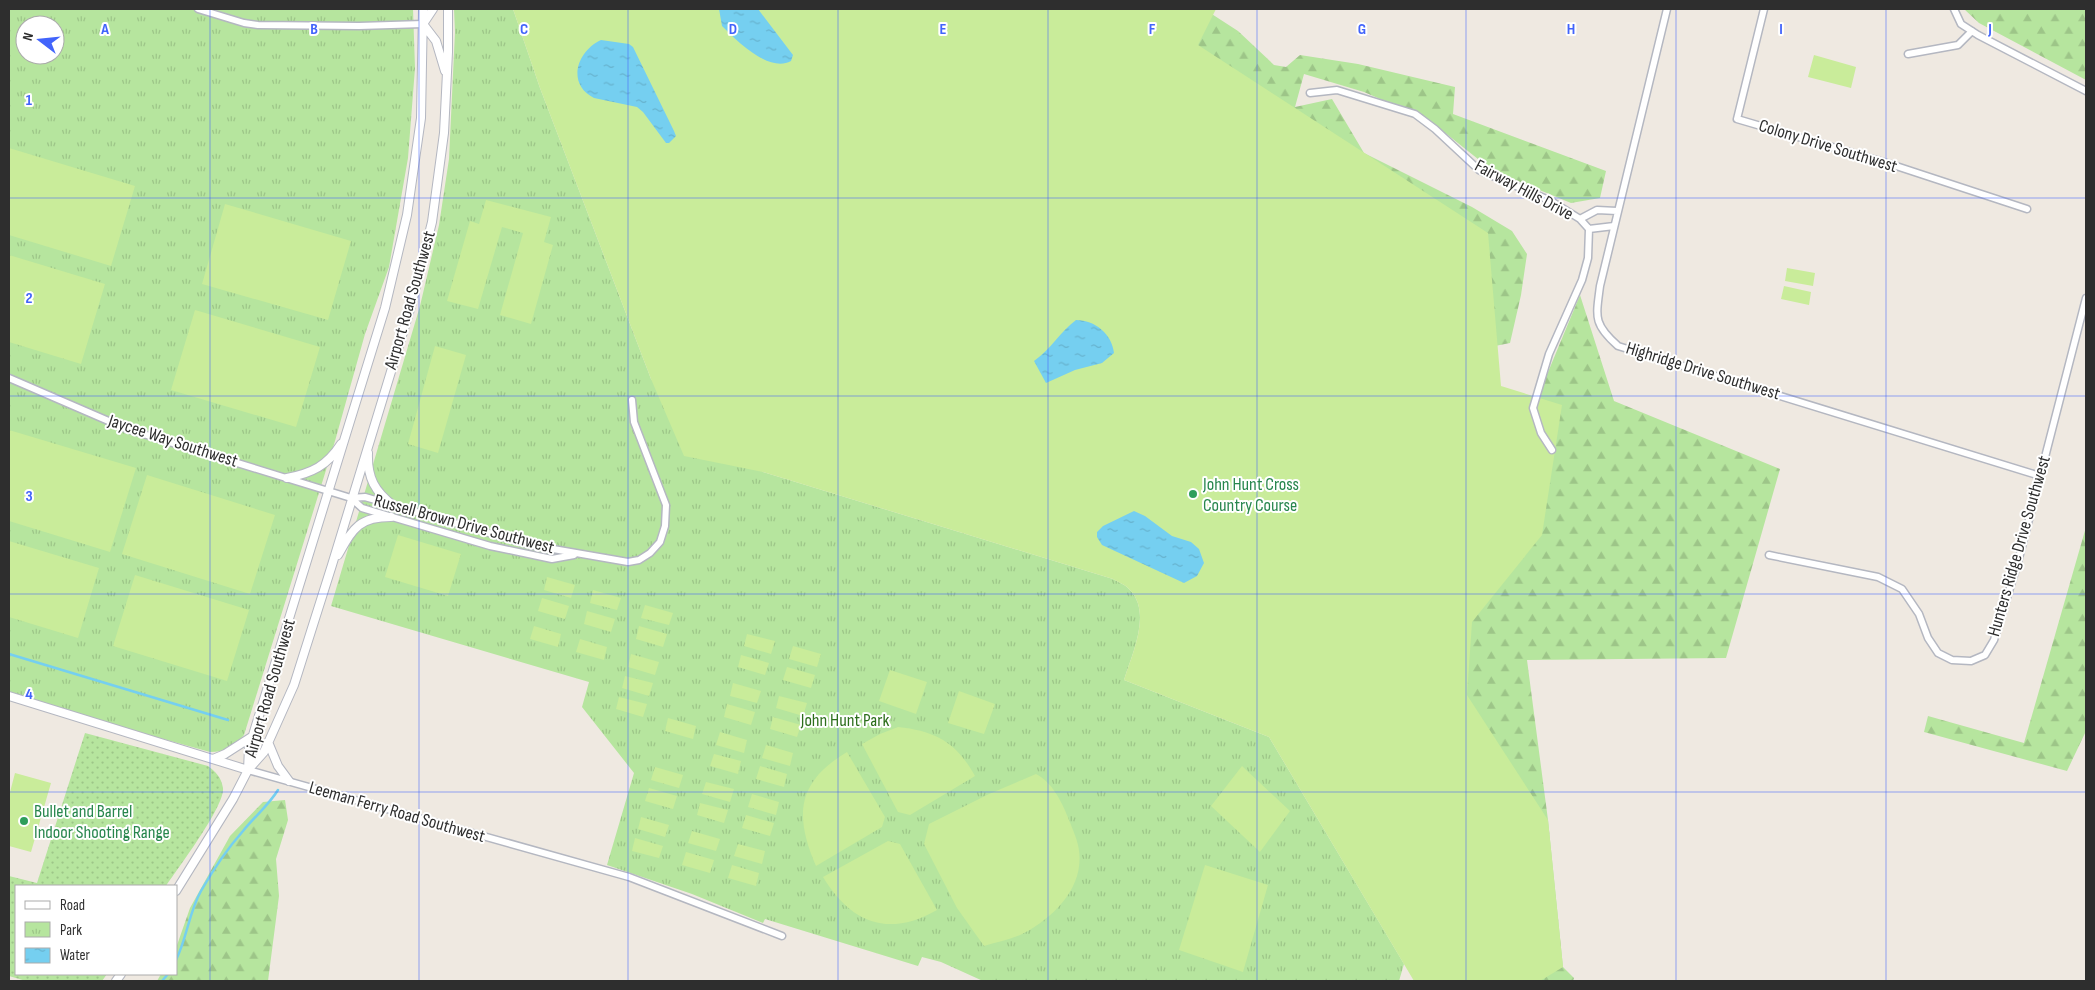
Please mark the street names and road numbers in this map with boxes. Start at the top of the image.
street label: Colony Drive Southwest [1756,115,1900,177]
street label: Fairway Hills Drive [1471,155,1577,225]
street label: Airport Road Southwest [380,228,440,373]
street label: Highridge Drive Southwest [1623,338,1783,405]
street label: Jaycee Way Southwest [105,410,241,472]
street label: Hunters Ridge Drive Southwest [1983,453,2055,639]
street label: Russell Brown Drive Southwest [372,490,557,558]
street label: Airport Road Southwest [240,616,300,761]
street label: Leeman Ferry Road Southwest [307,777,488,847]

